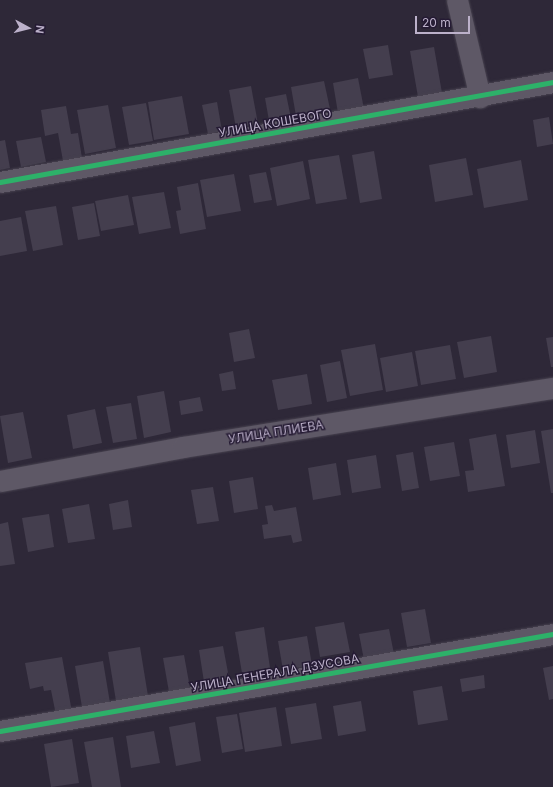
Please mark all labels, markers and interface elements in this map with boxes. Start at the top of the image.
north arrow [8,8,48,48]
scale bar [417,8,472,34]
text: 20 m [422,15,451,30]
text: N [32,24,47,34]
street label: УЛИЦА КОШЕВОГО [218,106,332,140]
street label: УЛИЦА ПЛИЕВА [227,417,325,447]
street label: УЛИЦА ГЕНЕРАЛА ДЗУСОВА [190,651,360,695]

